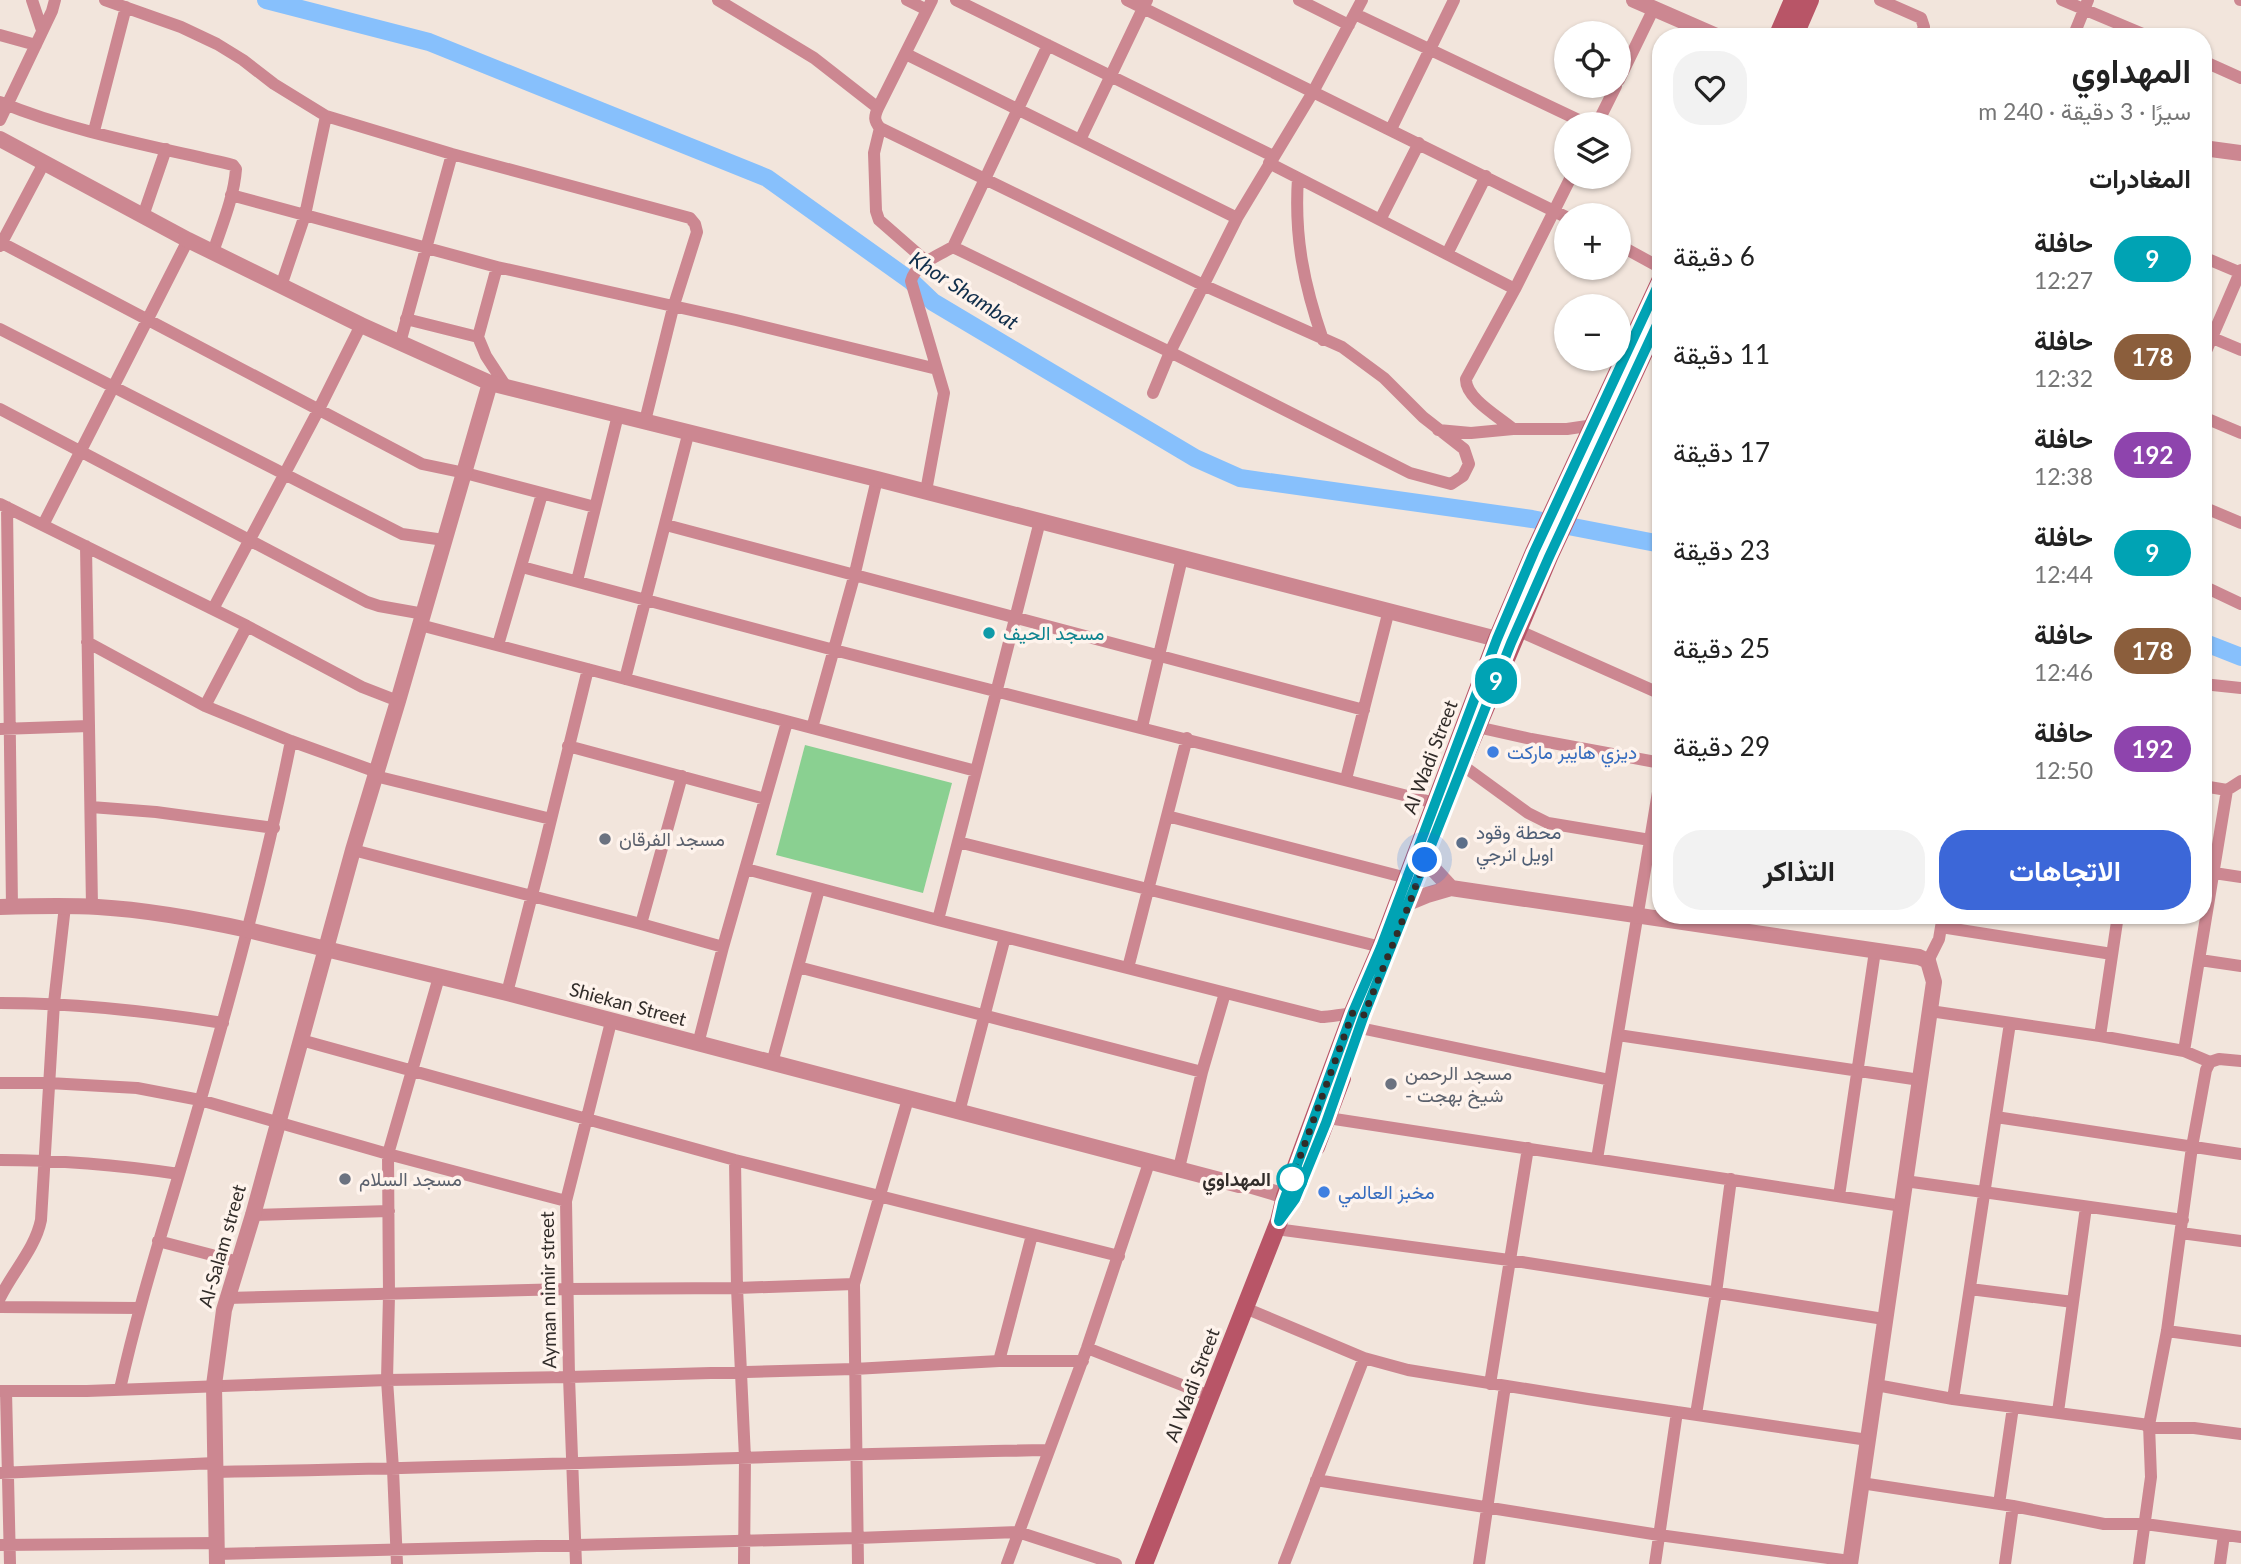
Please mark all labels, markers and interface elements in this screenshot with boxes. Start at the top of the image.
map controls [1554,21,1631,371]
button: locate [1554,21,1631,98]
text: المهداوي [2072,50,2191,90]
button: heart [1673,51,1747,125]
text: سيرًا · 3 دقيقة · 240 m [1978,97,2191,125]
button: layers [1554,112,1631,189]
text: المغادرات [2089,162,2191,194]
button: + [1554,203,1631,280]
text: حافلة [2034,226,2093,258]
text: 6 دقيقة [1673,240,1755,272]
text: 9 [2146,244,2159,273]
water label: Khor Shambat [906,245,1024,335]
text: 12:27 [2034,266,2093,294]
button: − [1554,294,1631,371]
text: حافلة [2034,324,2093,356]
text: 11 دقيقة [1673,338,1770,370]
text: 178 [2132,342,2173,371]
text: 12:32 [2034,364,2093,392]
text: حافلة [2034,422,2093,454]
text: 17 دقيقة [1673,436,1770,468]
text: 192 [2132,440,2173,469]
text: 12:38 [2034,462,2093,490]
text: حافلة [2034,520,2093,552]
text: 23 دقيقة [1673,534,1770,566]
text: 9 [2146,538,2159,567]
text: 12:44 [2034,560,2093,588]
text: حافلة [2034,618,2093,650]
place label: مسجد الحيف [1003,621,1104,645]
marker: مسجد الحيف [981,625,997,641]
text: 25 دقيقة [1673,632,1770,664]
text: 178 [2132,636,2173,665]
line badge: 9 [1473,658,1519,704]
text: 12:46 [2034,658,2093,686]
text: 9 [1489,666,1503,695]
street label: Al Wadi Street [1397,696,1462,817]
text: حافلة [2034,716,2093,748]
text: 29 دقيقة [1673,730,1770,762]
text: 192 [2132,734,2173,763]
place label: ديزي هايبر ماركت [1507,740,1637,768]
marker: ديزي هايبر ماركت [1485,744,1501,760]
text: 12:50 [2034,756,2093,784]
place label: محطة وقود اويل انرجي [1476,820,1561,870]
place label: مسجد الفرقان [619,827,725,851]
button: التذاكر [1673,830,1925,910]
button: الاتجاهات [1939,830,2191,910]
marker: مسجد الفرقان [597,831,613,847]
marker: محطة وقود اويل انرجي [1454,835,1470,851]
your location [1407,842,1442,877]
street label: Shiekan Street [567,977,689,1030]
place label: مسجد الرحمن - شيخ بهجت [1405,1061,1512,1109]
marker: مسجد الرحمن - شيخ بهجت [1383,1076,1399,1092]
marker: المهداوي [1277,1164,1307,1194]
place label: مسجد السلام [359,1167,462,1192]
place label: المهداوي [1202,1167,1271,1196]
marker: مسجد السلام [337,1171,353,1187]
place label: مخبز العالمي [1338,1180,1435,1208]
street label: Al-Salam street [193,1182,250,1310]
marker: مخبز العالمي [1316,1184,1332,1200]
street label: Ayman nimir street [535,1211,560,1369]
street label: Al Wadi Street [1159,1324,1224,1445]

